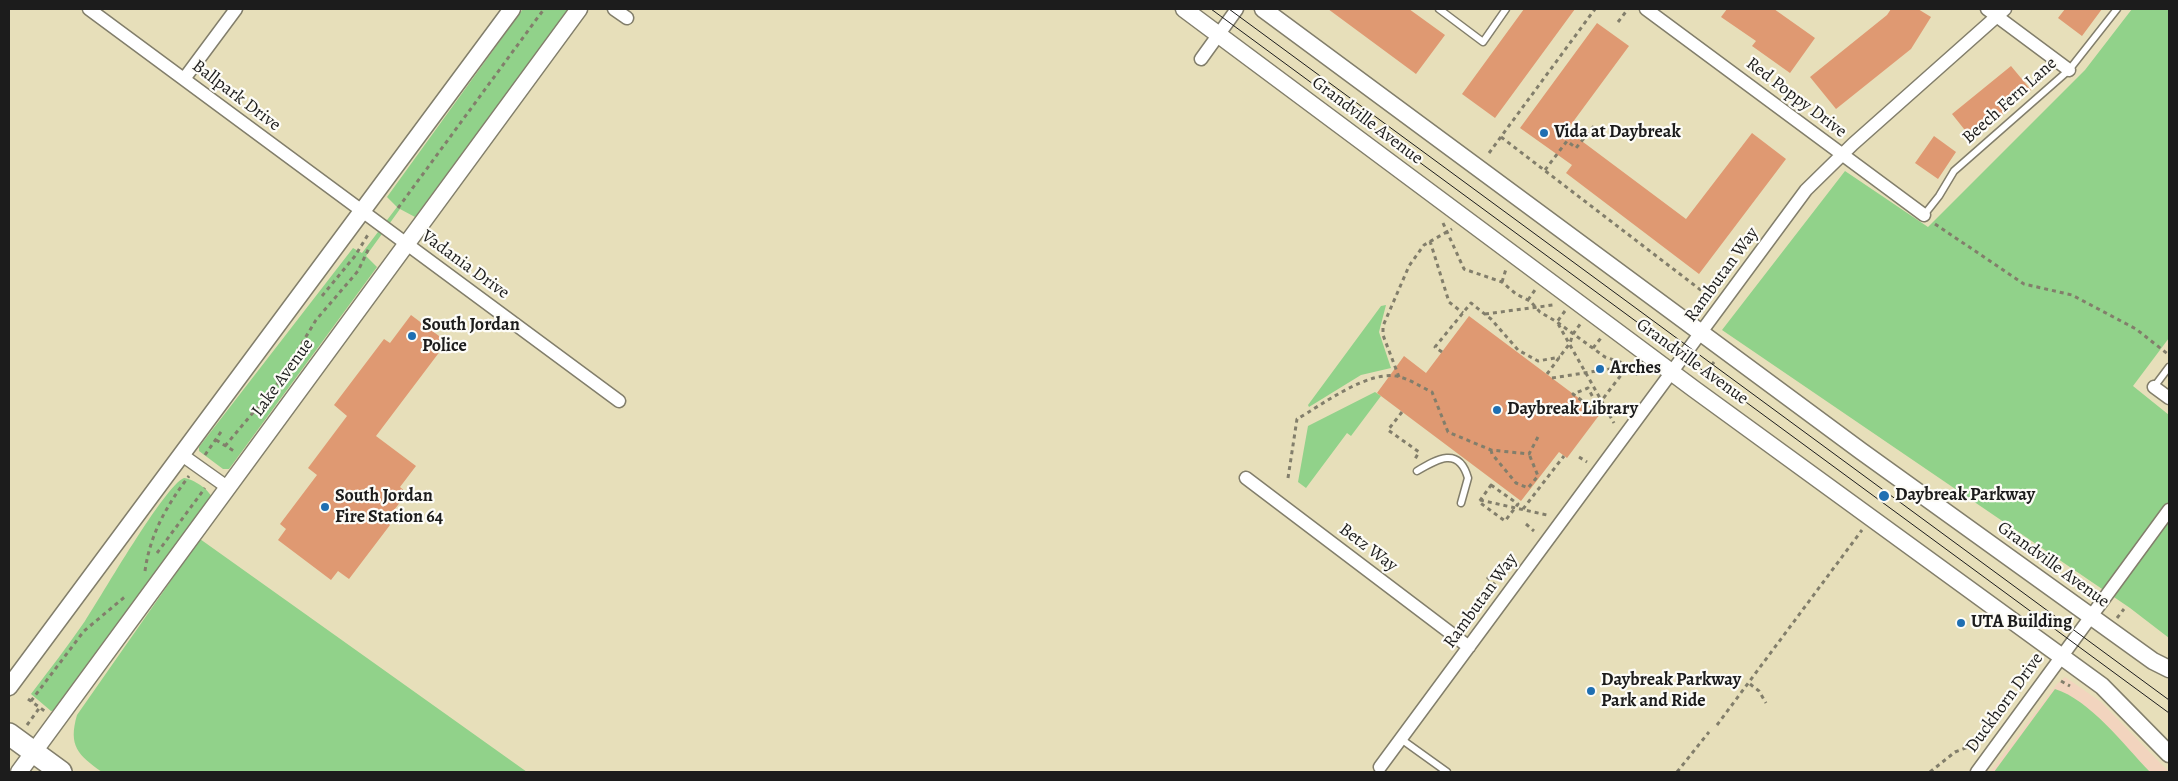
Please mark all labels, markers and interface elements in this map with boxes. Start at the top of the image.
street label: Red Poppy Drive [1741,53,1851,143]
street label: Beech Fern Lane [1958,53,2062,149]
street label: Ballpark Drive [187,56,285,136]
street label: Grandville Avenue [1307,72,1427,170]
place label: Vida at Daybreak [1554,122,1681,144]
marker: Vida at Daybreak [1538,127,1550,139]
street label: Rambutan Way [1680,223,1764,327]
street label: Vadania Drive [417,226,513,304]
street label: Grandville Avenue [1632,314,1752,410]
place label: South Jordan Police [422,315,520,358]
marker: South Jordan Police [406,330,418,342]
street label: Lake Avenue [247,335,319,421]
place label: Arches [1610,358,1661,380]
marker: Arches [1594,363,1606,375]
place label: Daybreak Library [1507,399,1638,421]
marker: Daybreak Library [1491,404,1503,416]
place label: Daybreak Parkway [1895,485,2035,507]
place label: South Jordan Fire Station 64 [335,486,443,528]
marker: Daybreak Parkway [1877,489,1891,503]
marker: South Jordan Fire Station 64 [319,501,331,513]
street label: Grandville Avenue [1993,517,2113,613]
street label: Betz Way [1334,519,1402,577]
street label: Rambutan Way [1439,549,1523,653]
place label: UTA Building [1971,612,2072,634]
marker: UTA Building [1955,617,1967,629]
street label: Duckhorn Drive [1962,649,2048,757]
place label: Daybreak Parkway Park and Ride [1601,670,1741,712]
marker: Daybreak Parkway Park and Ride [1585,685,1597,697]

